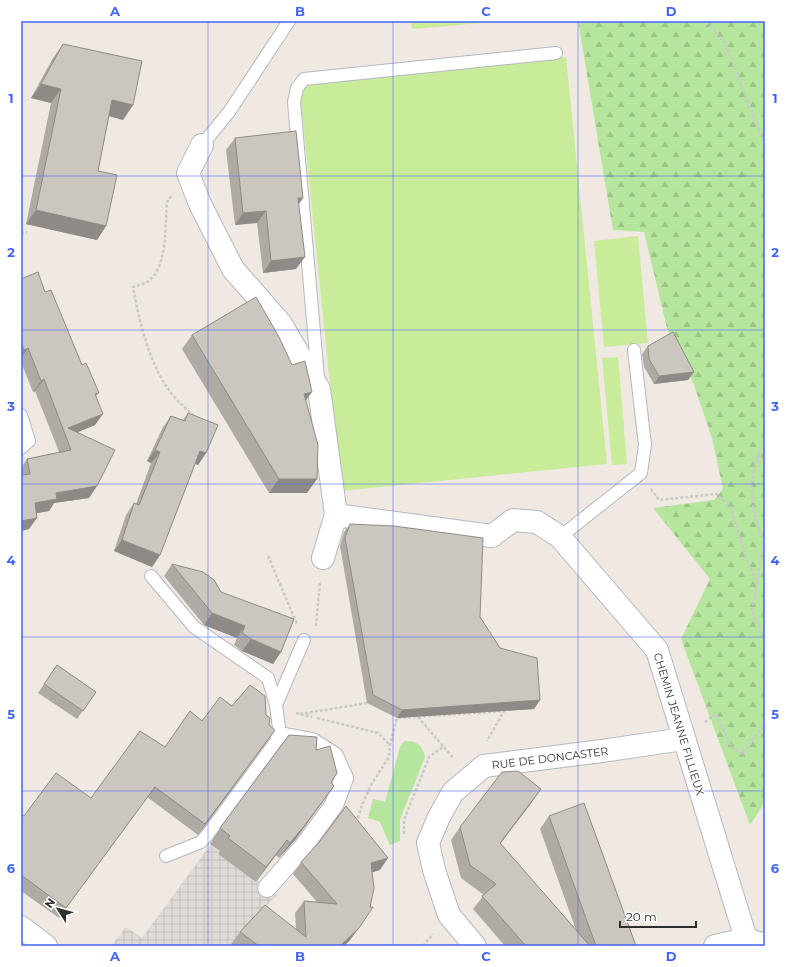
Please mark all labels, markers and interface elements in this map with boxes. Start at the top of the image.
text: A [109,3,121,19]
text: B [295,3,305,19]
text: C [481,3,491,19]
text: D [666,3,677,19]
text: 1 [8,90,14,106]
text: 1 [772,90,778,106]
text: 2 [7,244,15,260]
text: 2 [771,244,779,260]
text: 3 [6,398,15,414]
text: 3 [770,398,779,414]
text: 4 [7,552,16,568]
text: 4 [771,552,780,568]
street label: CHEMIN JEANNE FILLIEUX [651,651,708,798]
text: 5 [7,706,15,722]
text: 5 [771,706,779,722]
street label: RUE DE DONCASTER [491,744,609,772]
text: 6 [7,860,16,876]
text: 6 [771,860,780,876]
north arrow [38,889,78,929]
text: N [42,895,58,911]
scale bar [620,903,696,929]
text: 20 m [626,909,657,924]
text: A [109,948,121,964]
text: B [295,948,305,964]
text: C [481,948,491,964]
text: D [666,948,677,964]

